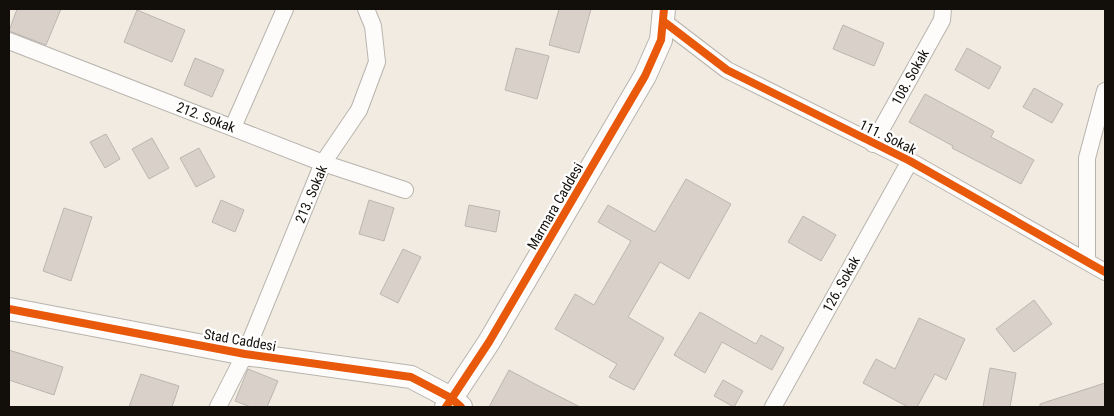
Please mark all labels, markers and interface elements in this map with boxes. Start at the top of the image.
street label: 108. Sokak [888,46,932,108]
street label: 212. Sokak [175,99,238,136]
street label: 111. Sokak [857,116,920,158]
street label: Marmara Caddesi [524,160,586,252]
street label: 213. Sokak [292,162,331,225]
street label: 126. Sokak [819,253,863,315]
street label: Stad Caddesi [203,326,277,354]

